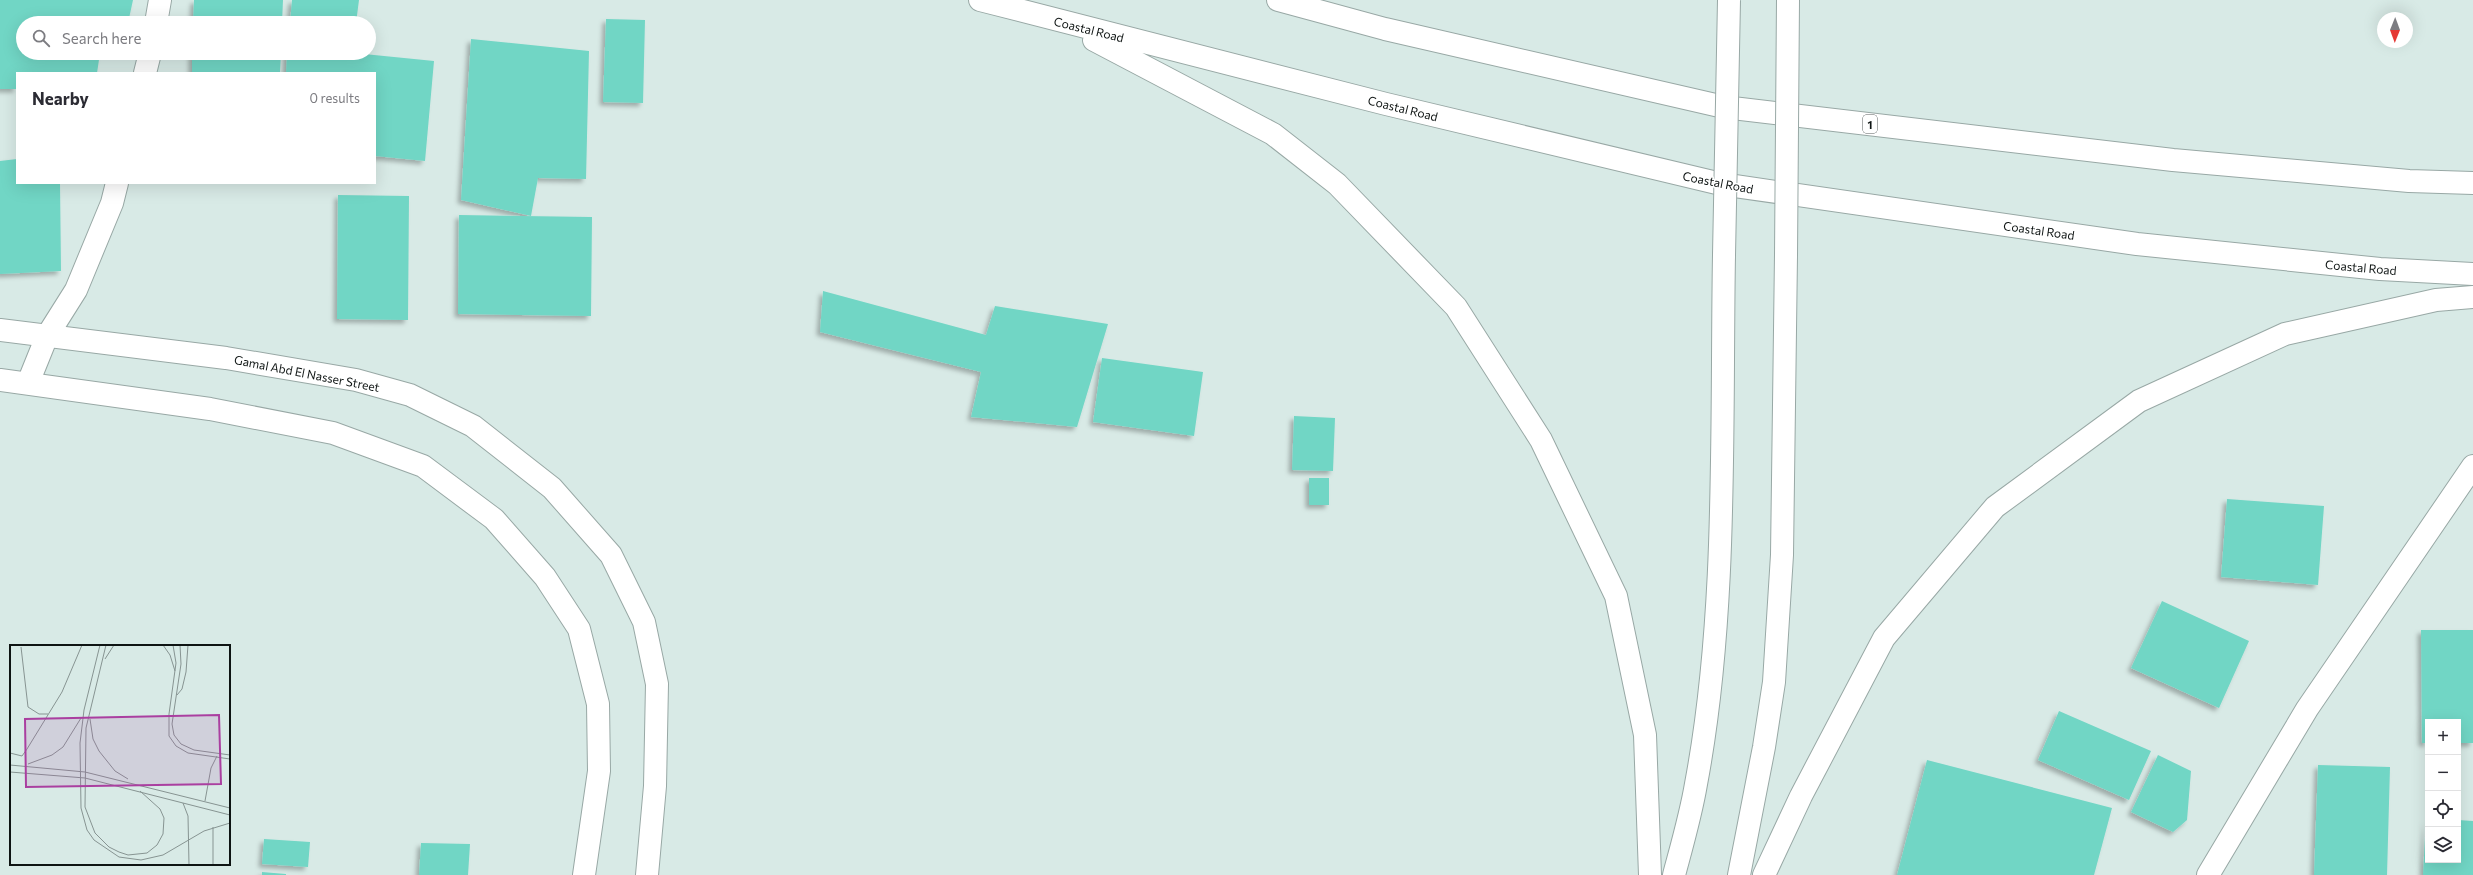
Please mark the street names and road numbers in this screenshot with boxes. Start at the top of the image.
street label: Coastal Road [1053,14,1126,44]
street label: Coastal Road [1367,93,1440,123]
road number: 1 [1863,115,1877,133]
street label: Coastal Road [1681,168,1755,196]
street label: Coastal Road [2003,218,2076,242]
street label: Coastal Road [2325,257,2397,277]
street label: Gamal Abd El Nasser Street [233,352,381,394]

